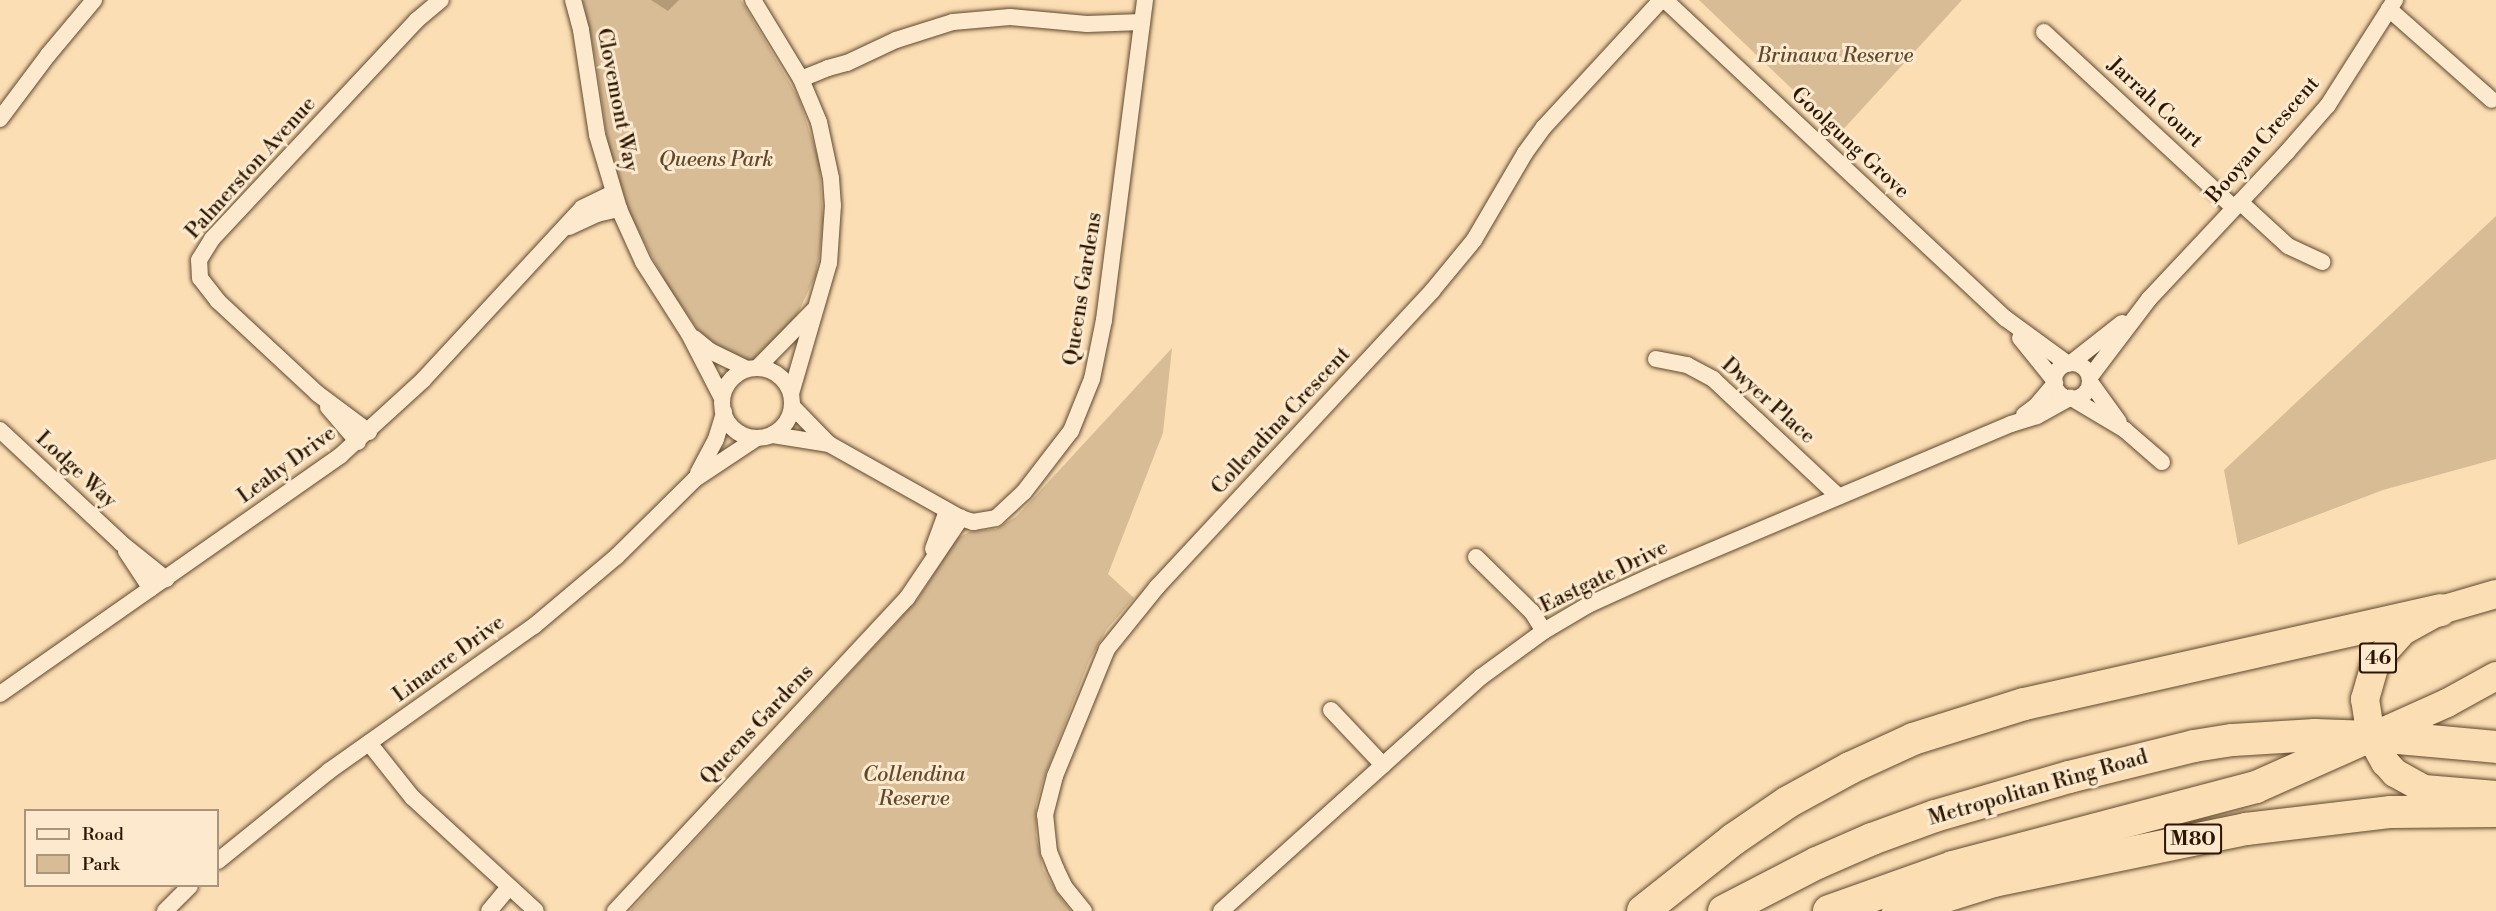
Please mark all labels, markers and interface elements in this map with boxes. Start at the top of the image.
street label: Clovemont Way [591,26,643,174]
park label: Brinawa Reserve [1757,43,1913,69]
street label: Jarrah Court [2102,53,2208,153]
street label: Booyan Crescent [2201,71,2325,209]
street label: Goolgung Grove [1786,82,1914,204]
street label: Palmerston Avenue [181,92,321,244]
park label: Queens Park [659,147,773,173]
street label: Queens Gardens [1058,211,1108,367]
street label: Collendina Crescent [1206,342,1356,500]
street label: Dwyer Place [1716,352,1820,450]
street label: Leahy Drive [233,421,341,509]
street label: Lodge Way [30,426,122,514]
street label: Eastgate Drive [1536,535,1672,619]
street label: Linacre Drive [388,610,510,708]
road number: 46 [2358,641,2398,675]
street label: Queens Gardens [695,660,819,790]
street label: Metropolitan Ring Road [1925,745,2151,831]
park label: Collendina Reserve [863,762,965,812]
legend [24,809,219,887]
road number: M80 [2163,822,2223,856]
text: Road [82,823,124,846]
text: Park [82,853,119,876]

